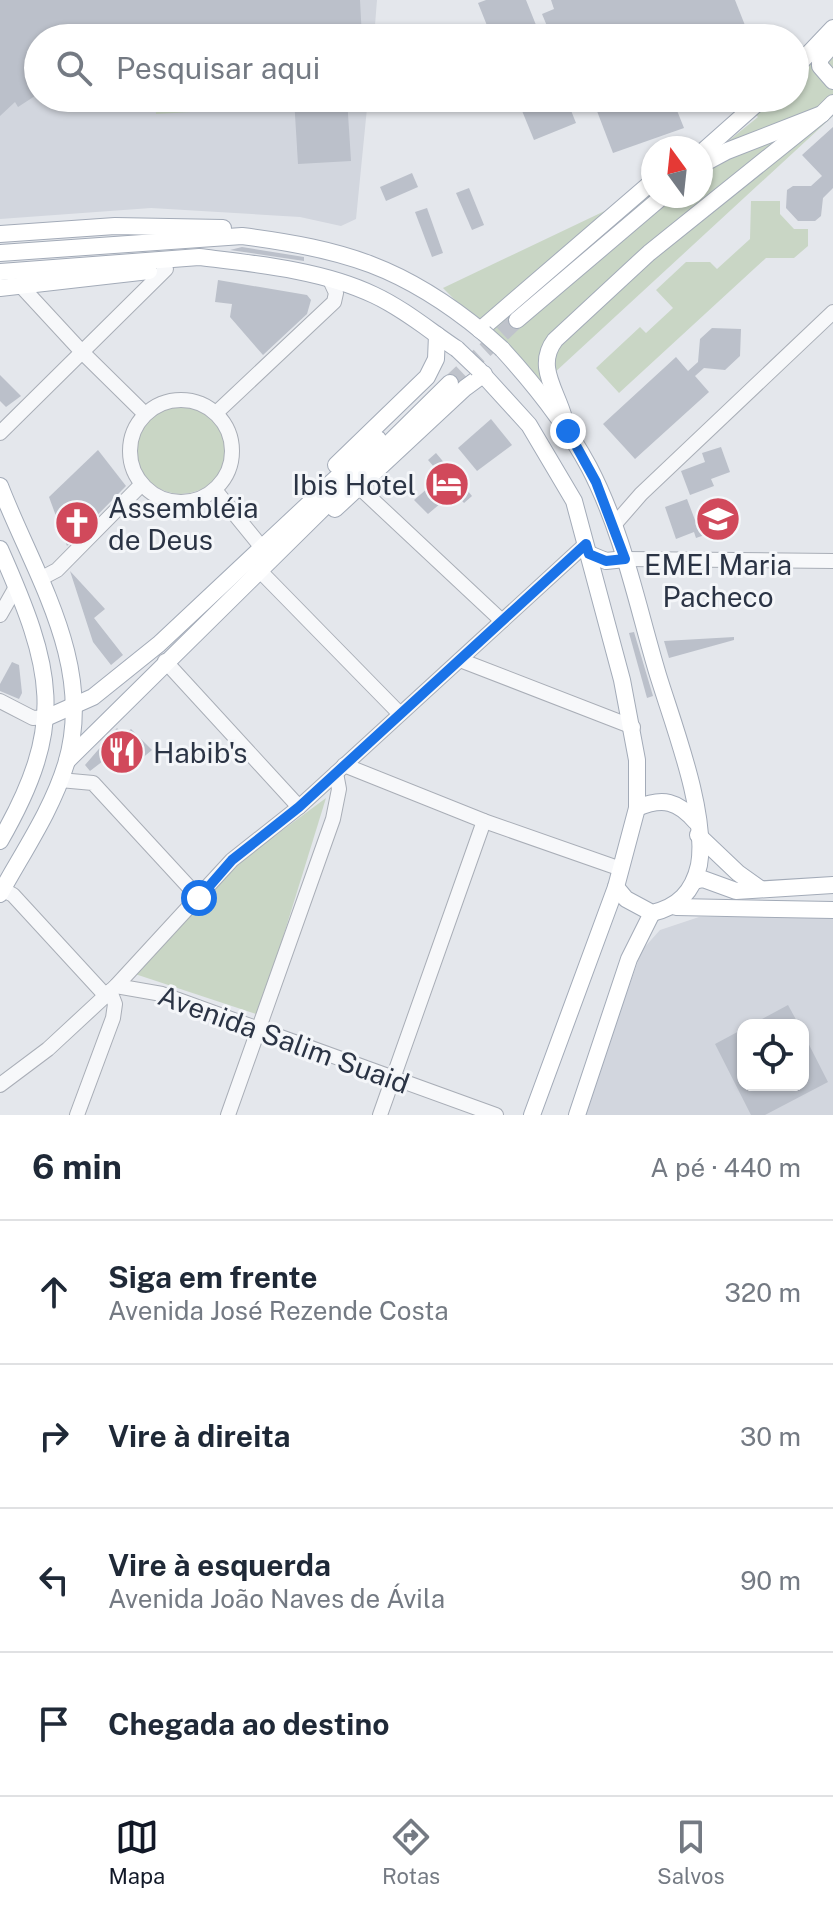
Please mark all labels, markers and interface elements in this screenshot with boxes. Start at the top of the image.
search box [24,24,809,112]
icon: search [52,46,96,90]
text: Pesquisar aqui [116,50,320,86]
north arrow [641,136,713,208]
route end [550,413,586,449]
hotel icon: Ibis Hotel [423,460,471,508]
place label: Ibis Hotel [292,468,416,501]
place label: Assembléia de Deus [108,491,259,556]
school or university icon: EMEI Maria Pacheco [694,495,742,543]
church icon: Assembléia de Deus [53,499,101,547]
place label: EMEI Maria Pacheco [644,548,792,613]
restaurant icon: Habib's [98,728,146,776]
place label: Habib's [153,736,247,769]
route start [181,880,217,916]
street label: Avenida Salim Suaid [154,978,414,1100]
map controls [737,1019,809,1091]
button: locate [737,1019,809,1091]
text: 6 min [32,1147,122,1187]
text: A pé · 440 m [650,1152,801,1183]
text: Siga em frente [108,1259,318,1295]
icon: ahead [32,1270,76,1314]
text: 320 m [724,1277,801,1308]
text: Avenida José Rezende Costa [108,1295,449,1326]
icon: right [32,1414,76,1458]
text: Vire à direita [108,1418,291,1454]
text: 30 m [740,1421,801,1452]
text: Vire à esquerda [108,1547,331,1583]
icon: left [32,1558,76,1602]
text: 90 m [740,1565,801,1596]
text: Avenida João Naves de Ávila [108,1583,445,1614]
icon: arrive [32,1702,76,1746]
text: Chegada ao destino [108,1706,389,1742]
tab: Mapa [108,1815,165,1889]
tab: Rotas [382,1815,440,1889]
tab: Salvos [657,1815,725,1889]

